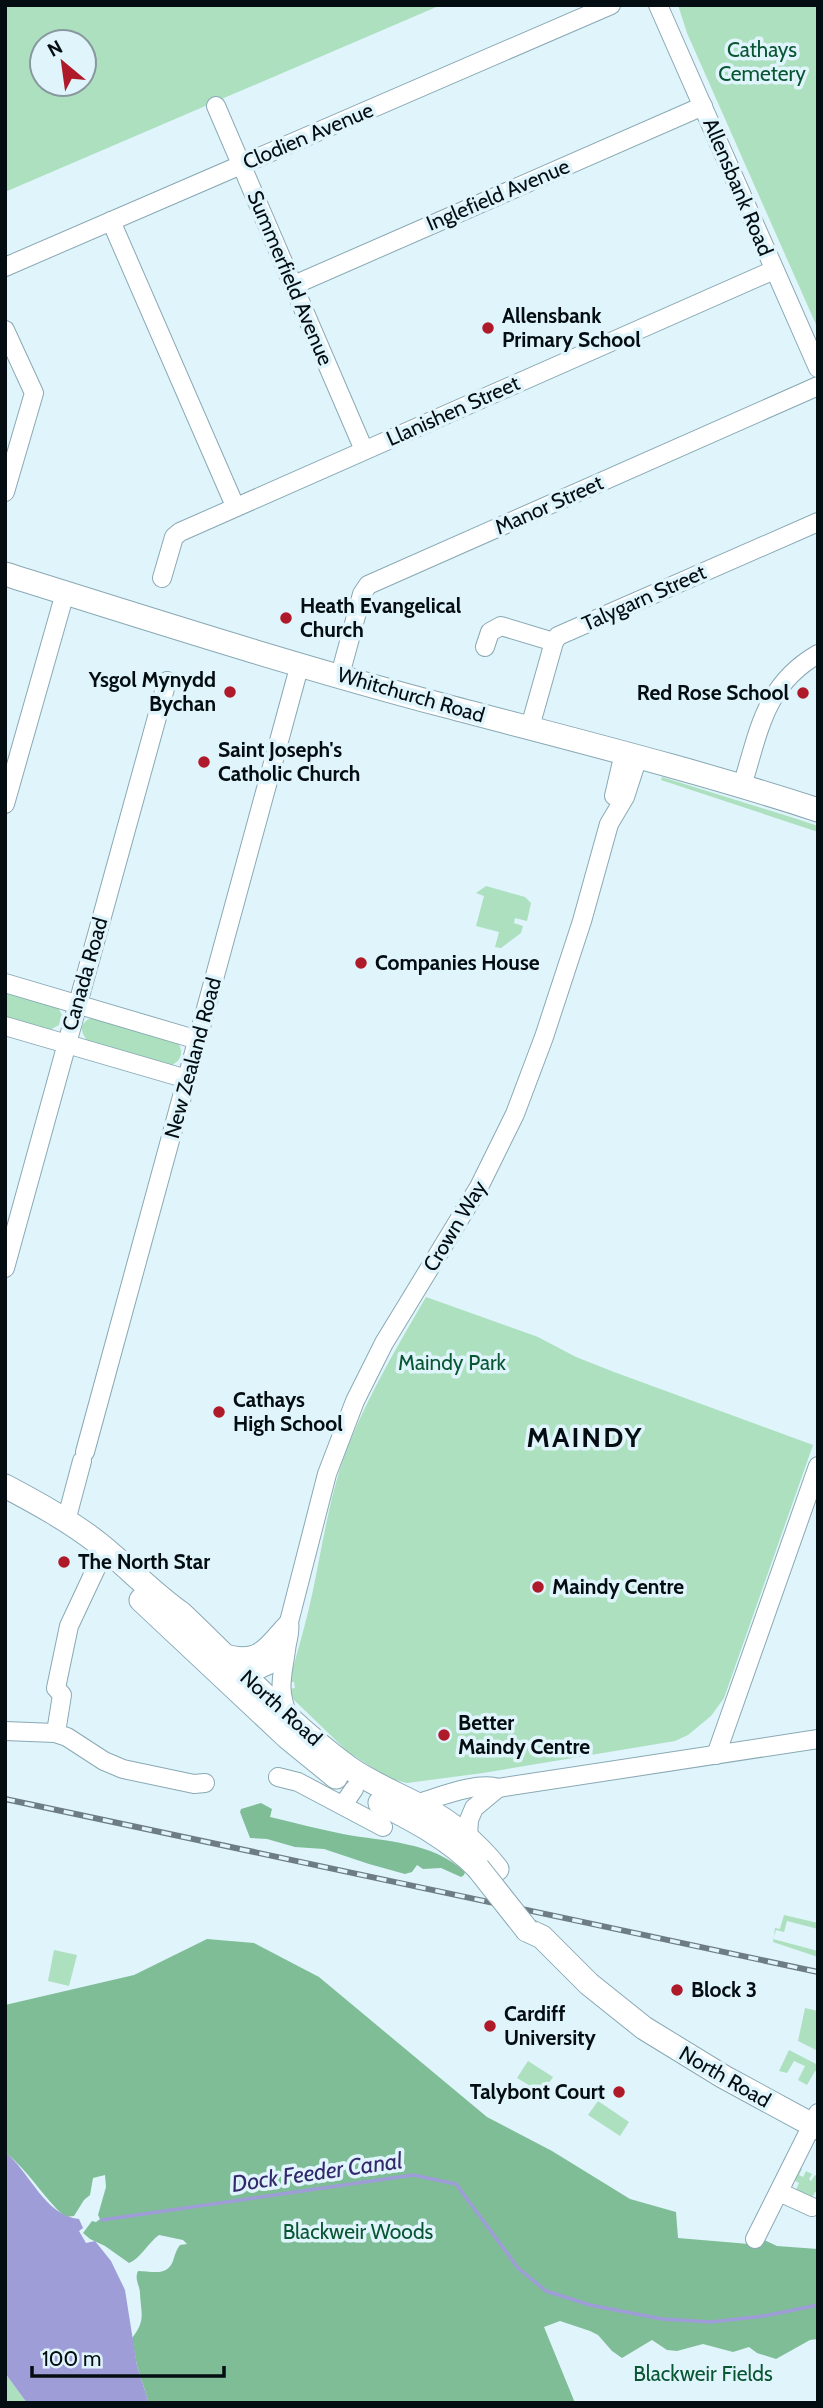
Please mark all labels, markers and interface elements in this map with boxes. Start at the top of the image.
north arrow [28,28,98,98]
text: N [44,35,66,62]
park label: Cathays Cemetery [718,37,806,86]
street label: Clodien Avenue [239,97,377,174]
street label: Allensbank Road [698,114,779,259]
street label: Inglefield Avenue [423,153,573,236]
street label: Summerfield Avenue [242,187,339,369]
place label: Allensbank Primary School [502,303,641,352]
marker: Allensbank Primary School [480,320,496,336]
street label: Llanishen Street [382,370,523,451]
street label: Manor Street [491,470,607,539]
street label: Talygarn Street [578,559,710,636]
place label: Heath Evangelical Church [300,593,462,642]
marker: Heath Evangelical Church [278,610,294,626]
street label: Whitchurch Road [335,662,488,728]
place label: Ysgol Mynydd Bychan [88,667,216,716]
place label: Red Rose School [637,680,789,705]
marker: Ysgol Mynydd Bychan [222,684,238,700]
marker: Red Rose School [795,685,811,701]
place label: Saint Joseph's Catholic Church [218,737,360,786]
marker: Saint Joseph's Catholic Church [196,754,212,770]
street label: Canada Road [56,914,113,1033]
place label: Companies House [375,950,540,975]
marker: Companies House [353,955,369,971]
street label: New Zealand Road [159,975,226,1141]
street label: Crown Way [418,1175,492,1276]
park label: Maindy Park [398,1350,507,1375]
place label: Cathays High School [233,1387,343,1436]
marker: Cathays High School [211,1404,227,1420]
district label: MAINDY [527,1420,643,1454]
place label: The North Star [78,1549,210,1574]
marker: The North Star [56,1554,72,1570]
place label: Maindy Centre [552,1574,684,1599]
marker: Maindy Centre [530,1579,546,1595]
street label: North Road [235,1664,327,1751]
place label: Better Maindy Centre [458,1710,590,1759]
marker: Better Maindy Centre [436,1727,452,1743]
place label: Block 3 [691,1977,757,2002]
marker: Block 3 [669,1982,685,1998]
place label: Cardiff University [504,2001,596,2050]
marker: Cardiff University [482,2018,498,2034]
street label: North Road [675,2040,775,2113]
place label: Talybont Court [470,2079,605,2104]
marker: Talybont Court [611,2084,627,2100]
water label: Dock Feeder Canal [230,2146,405,2198]
park label: Blackweir Woods [283,2219,434,2244]
scale bar [32,2334,224,2378]
text: 100 m [42,2346,101,2371]
park label: Blackweir Fields [633,2361,773,2386]

